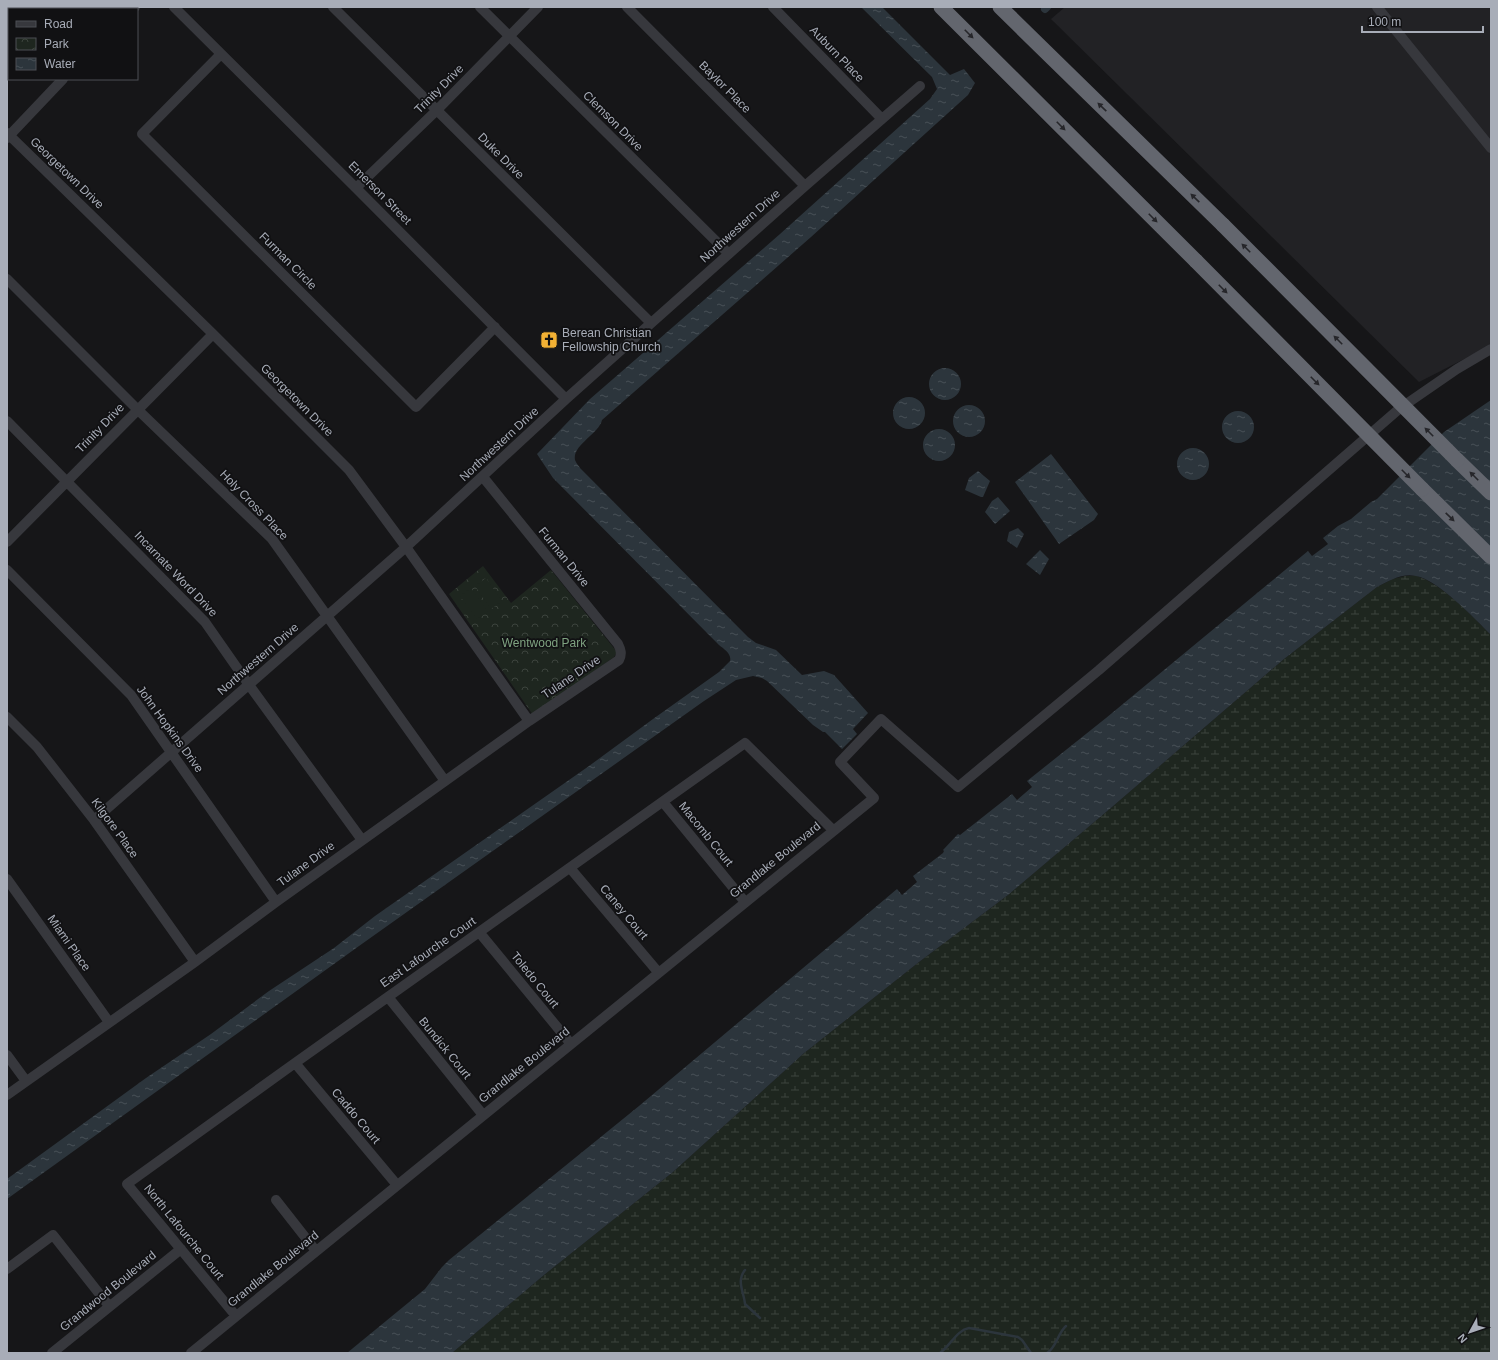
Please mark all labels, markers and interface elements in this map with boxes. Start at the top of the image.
legend [8,8,138,80]
scale bar [1362,8,1483,34]
text: 100 m [1368,15,1401,29]
text: Road [44,17,73,31]
street label: Auburn Place [807,23,867,85]
one-way arrow [964,30,974,39]
text: Park [44,37,70,51]
text: Water [44,57,76,71]
street label: Baylor Place [696,58,754,116]
street label: Trinity Drive [412,61,467,116]
street label: Clemson Drive [580,88,646,154]
one-way arrow [1097,102,1107,112]
one-way arrow [1056,121,1066,131]
street label: Duke Drive [475,130,527,182]
street label: Georgetown Drive [27,134,107,212]
street label: Emerson Street [346,159,415,228]
street label: Northwestern Drive [697,186,783,266]
one-way arrow [1190,193,1200,203]
one-way arrow [1148,213,1158,223]
street label: Furman Circle [256,229,320,293]
one-way arrow [1241,243,1251,253]
one-way arrow [1219,284,1228,294]
place label: Berean Christian Fellowship Church [562,326,661,354]
church icon: Berean Christian Fellowship Church [539,330,559,350]
one-way arrow [1333,335,1342,345]
street label: Georgetown Drive [258,361,336,439]
one-way arrow [1310,376,1320,386]
street label: Trinity Drive [73,400,127,456]
street label: Northwestern Drive [457,404,542,484]
one-way arrow [1424,427,1434,437]
street label: Holy Cross Place [217,467,291,543]
one-way arrow [1402,469,1411,479]
one-way arrow [1469,471,1479,481]
one-way arrow [1445,512,1455,522]
street label: Furman Drive [536,524,593,590]
street label: Incarnate Word Drive [132,528,221,620]
street label: Northwestern Drive [215,620,302,698]
park label: Wentwood Park [502,636,587,650]
street label: Tulane Drive [539,652,603,702]
street label: John Hopkins Drive [134,683,206,775]
street label: Kilgore Place [89,795,142,861]
street label: Macomb Court [676,799,737,869]
street label: Grandlake Boulevard [727,819,823,901]
street label: Tulane Drive [275,838,338,890]
street label: Caney Court [597,882,651,943]
street label: Miami Place [45,912,94,974]
street label: East Lafourche Court [378,913,479,990]
street label: Toledo Court [508,949,562,1011]
street label: Bundick Court [416,1014,475,1082]
street label: Grandlake Boulevard [476,1024,572,1106]
street label: Caddo Court [329,1085,384,1147]
street label: North Lafourche Court [141,1181,227,1283]
street label: Grandlake Boulevard [225,1228,321,1310]
street label: Grandwood Boulevard [57,1248,159,1334]
north arrow [1450,1312,1490,1352]
text: N [1455,1331,1469,1345]

